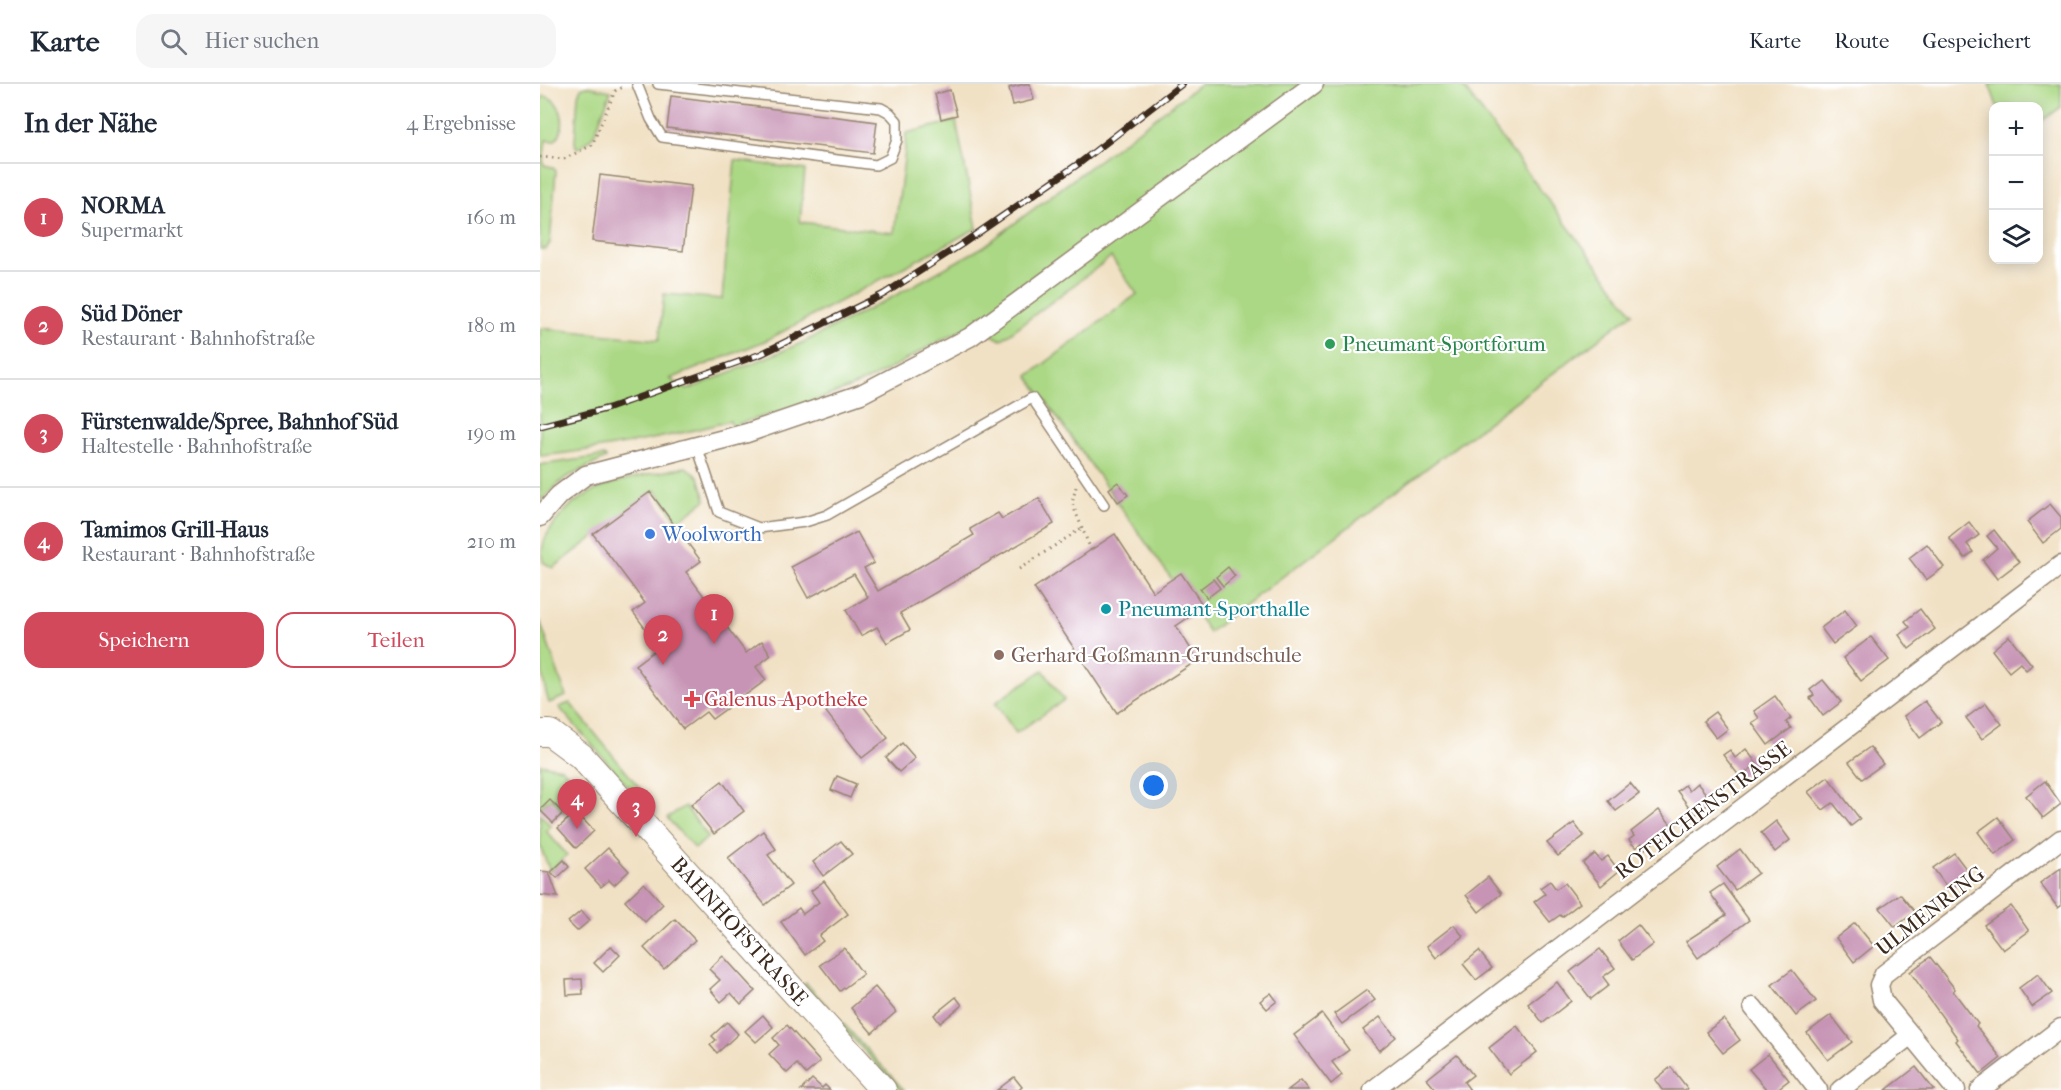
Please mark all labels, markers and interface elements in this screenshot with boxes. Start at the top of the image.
search box [136,14,556,68]
text: Karte [30,25,100,58]
icon: search [157,25,190,58]
text: Hier suchen [205,28,319,54]
text: Karte [1749,29,1801,53]
text: Route [1834,29,1889,53]
text: Gespeichert [1922,29,2031,53]
map controls [1989,102,2043,264]
button: + [1989,102,2043,156]
text: In der Nähe [24,108,157,139]
text: 4 Ergebnisse [406,112,516,135]
button: − [1989,156,2043,210]
text: NORMA [81,193,165,219]
text: 1 [40,206,47,229]
text: 160 m [466,206,516,229]
button: layers [1989,210,2043,264]
text: Supermarkt [81,219,183,242]
text: Süd Döner [81,301,182,327]
text: 2 [38,314,49,337]
text: 180 m [467,314,516,337]
text: Restaurant · Bahnhofstraße [81,327,315,350]
place label: Pneumant-Sportforum [1342,332,1546,356]
marker: Pneumant-Sportforum [1323,337,1337,351]
text: Fürstenwalde/Spree, Bahnhof Süd [81,409,398,435]
text: 3 [39,422,48,445]
text: 190 m [466,422,516,445]
text: Haltestelle · Bahnhofstraße [81,435,312,458]
text: Tamimos Grill-Haus [81,517,269,543]
place label: Woolworth [661,522,762,546]
marker: Woolworth [643,527,657,541]
text: 4 [38,530,49,553]
text: 210 m [467,530,516,553]
text: Restaurant · Bahnhofstraße [81,543,315,566]
pin: 1 [694,594,734,644]
place label: Pneumant-Sporthalle [1118,597,1310,621]
marker: Pneumant-Sporthalle [1099,602,1113,616]
button: Speichern [24,612,264,668]
button: Teilen [276,612,516,668]
pin: 2 [644,616,682,665]
place label: Gerhard-Goßmann-Grundschule [1011,643,1302,667]
marker: Gerhard-Goßmann-Grundschule [992,648,1006,662]
place label: Galenus-Apotheke [704,687,868,711]
marker: Galenus-Apotheke [685,692,699,706]
street label: ROTEICHENSTRASSE [1610,736,1796,884]
your location [1139,771,1168,800]
pin: 4 [558,780,597,829]
pin: 3 [616,788,656,837]
street label: BAHNHOFSTRASSE [666,852,813,1011]
street label: ULMENRING [1871,861,1989,961]

